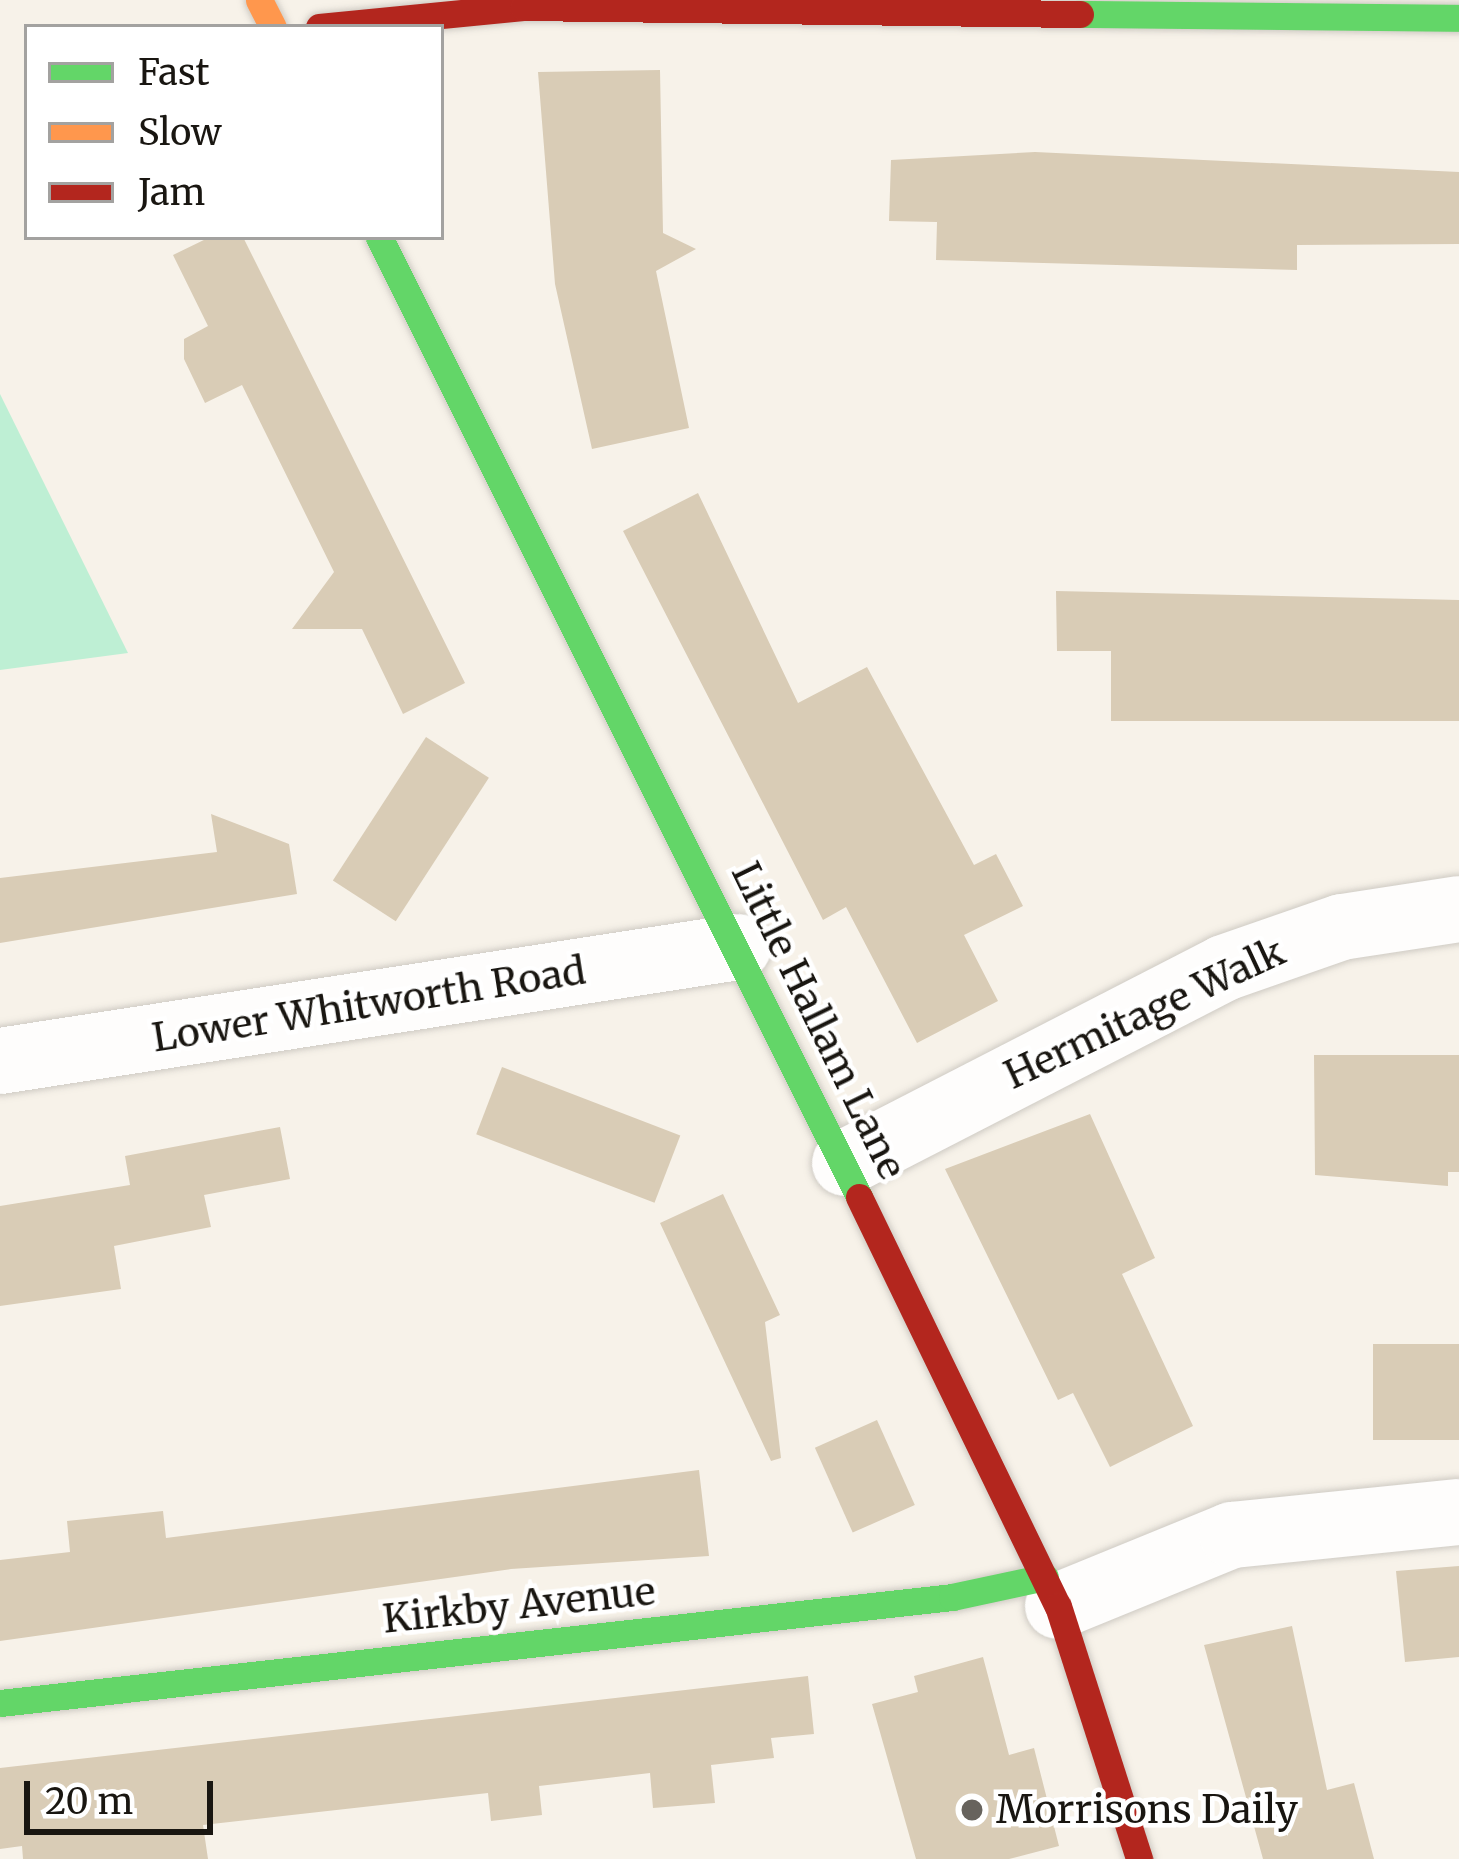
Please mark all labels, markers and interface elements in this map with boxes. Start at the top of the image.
legend [24,24,444,240]
text: Fast [138,50,210,95]
text: Slow [138,110,222,155]
text: Jam [138,170,205,215]
street label: Little Hallam Lane [721,855,915,1187]
street label: Hermitage Walk [997,929,1293,1099]
street label: Lower Whitworth Road [149,948,589,1062]
street label: Kirkby Avenue [381,1568,657,1644]
scale bar [30,1757,219,1831]
text: 20 m [45,1779,133,1824]
place label: Morrisons Daily [996,1787,1298,1833]
marker: Morrisons Daily [959,1797,985,1823]

